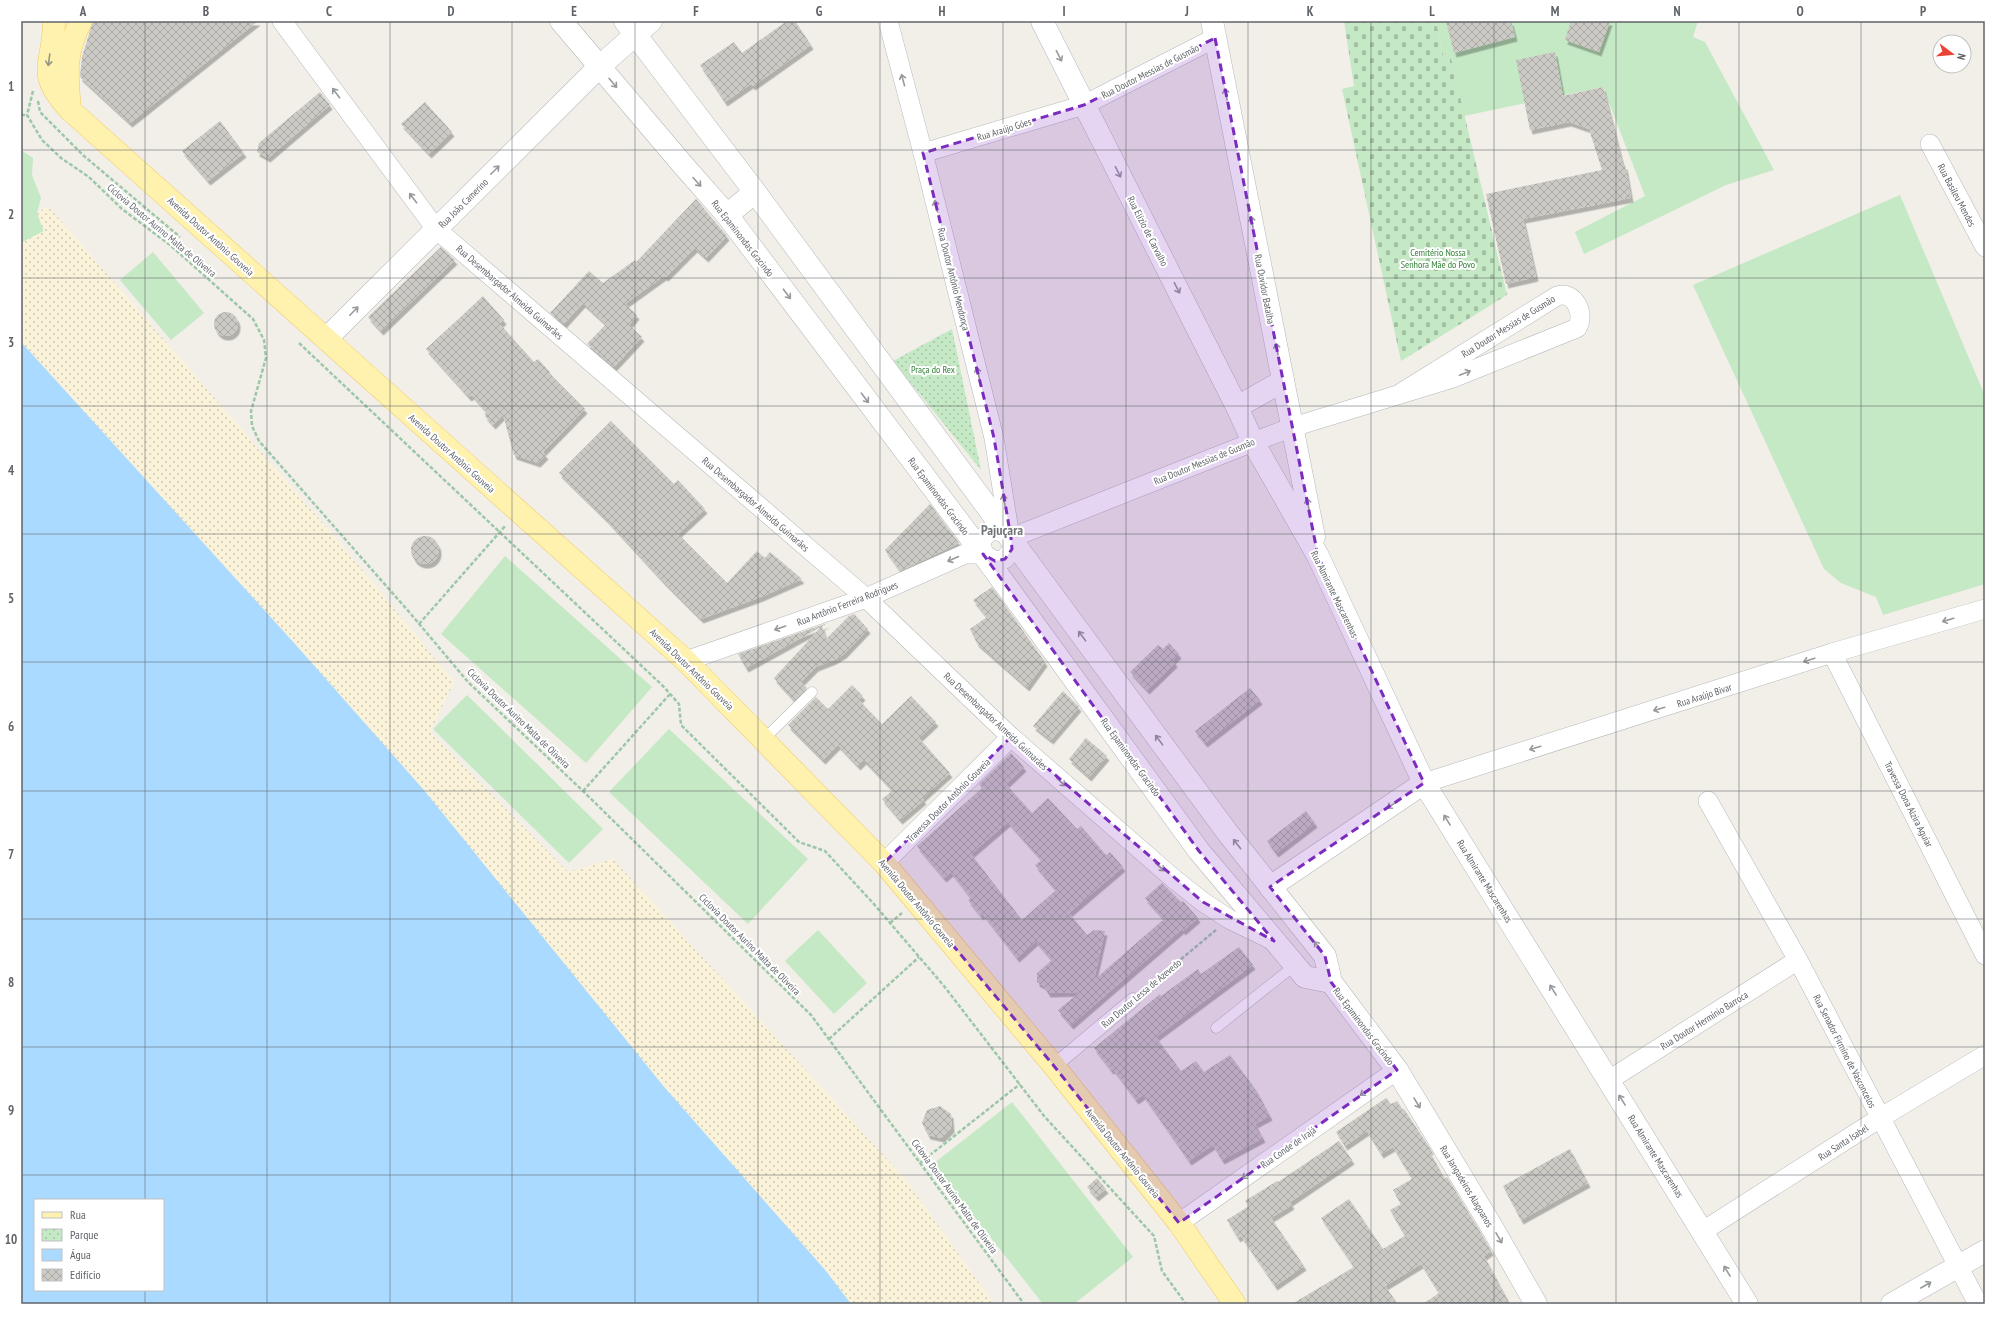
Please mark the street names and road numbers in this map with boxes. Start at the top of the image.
street label: Rua Doutor Messias de Gusmão [1099,41,1201,102]
street label: Rua Araújo Góes [975,115,1033,144]
street label: Rua Basileu Mendes [1935,162,1979,229]
street label: Rua João Camerino [436,176,491,231]
street label: Ciclovia Doutor Aurino Malta de Oliveira [104,181,219,280]
street label: Avenida Doutor Antônio Gouveia [165,194,257,279]
street label: Rua Elízio de Carvalho [1124,194,1171,268]
street label: Rua Epaminondas Gracindo [709,197,777,279]
street label: Rua Doutor Antônio Mendonça [934,226,973,332]
street label: Rua Desembargador Almeida Guimarães [453,242,566,343]
street label: Rua Ouvidor Batalha [1251,253,1278,325]
street label: Rua Doutor Messias de Gusmão [1459,292,1558,361]
street label: Avenida Doutor Antônio Gouveia [406,411,498,496]
street label: Rua Doutor Messias de Gusmão [1152,435,1257,488]
street label: Rua Desembargador Almeida Guimarães [699,454,812,555]
street label: Rua Epaminondas Gracindo [905,455,972,538]
street label: Rua Almirante Mascarenhas [1308,549,1362,640]
street label: Rua Antônio Ferreira Rodrigues [795,578,900,629]
street label: Avenida Doutor Antônio Gouveia [647,626,736,713]
street label: Ciclovia Doutor Aurino Malta de Oliveira [464,666,573,771]
street label: Rua Desembargador Almeida Guimarães [941,670,1051,774]
street label: Rua Araújo Bivar [1675,680,1733,710]
street label: Rua Epaminondas Gracindo [1098,715,1163,799]
street label: Travessa Doutor Antônio Gouveia [904,756,993,845]
street label: Travessa Dona Alzira Aguiar [1881,759,1936,850]
street label: Rua Almirante Mascarenhas [1454,837,1516,926]
street label: Avenida Doutor Antônio Gouveia [876,856,958,950]
street label: Ciclovia Doutor Aurino Malta de Oliveira [696,891,803,998]
street label: Rua Doutor Lessa de Azevedo [1099,956,1184,1031]
street label: Rua Epaminondas Gracindo [1330,985,1397,1068]
street label: Rua Doutor Hermínio Barroca [1658,988,1751,1053]
street label: Rua Senador Firmino de Vasconcelos [1810,992,1879,1111]
street label: Avenida Doutor Antônio Gouveia [1082,1106,1163,1201]
street label: Rua Almirante Mascarenhas [1625,1112,1687,1201]
street label: Rua Santa Isabel [1816,1121,1871,1163]
street label: Rua Conde de Irajá [1258,1124,1318,1171]
street label: Ciclovia Doutor Aurino Malta de Oliveira [909,1136,1001,1256]
street label: Rua Jangadeiros Alagoanos [1437,1143,1496,1230]

